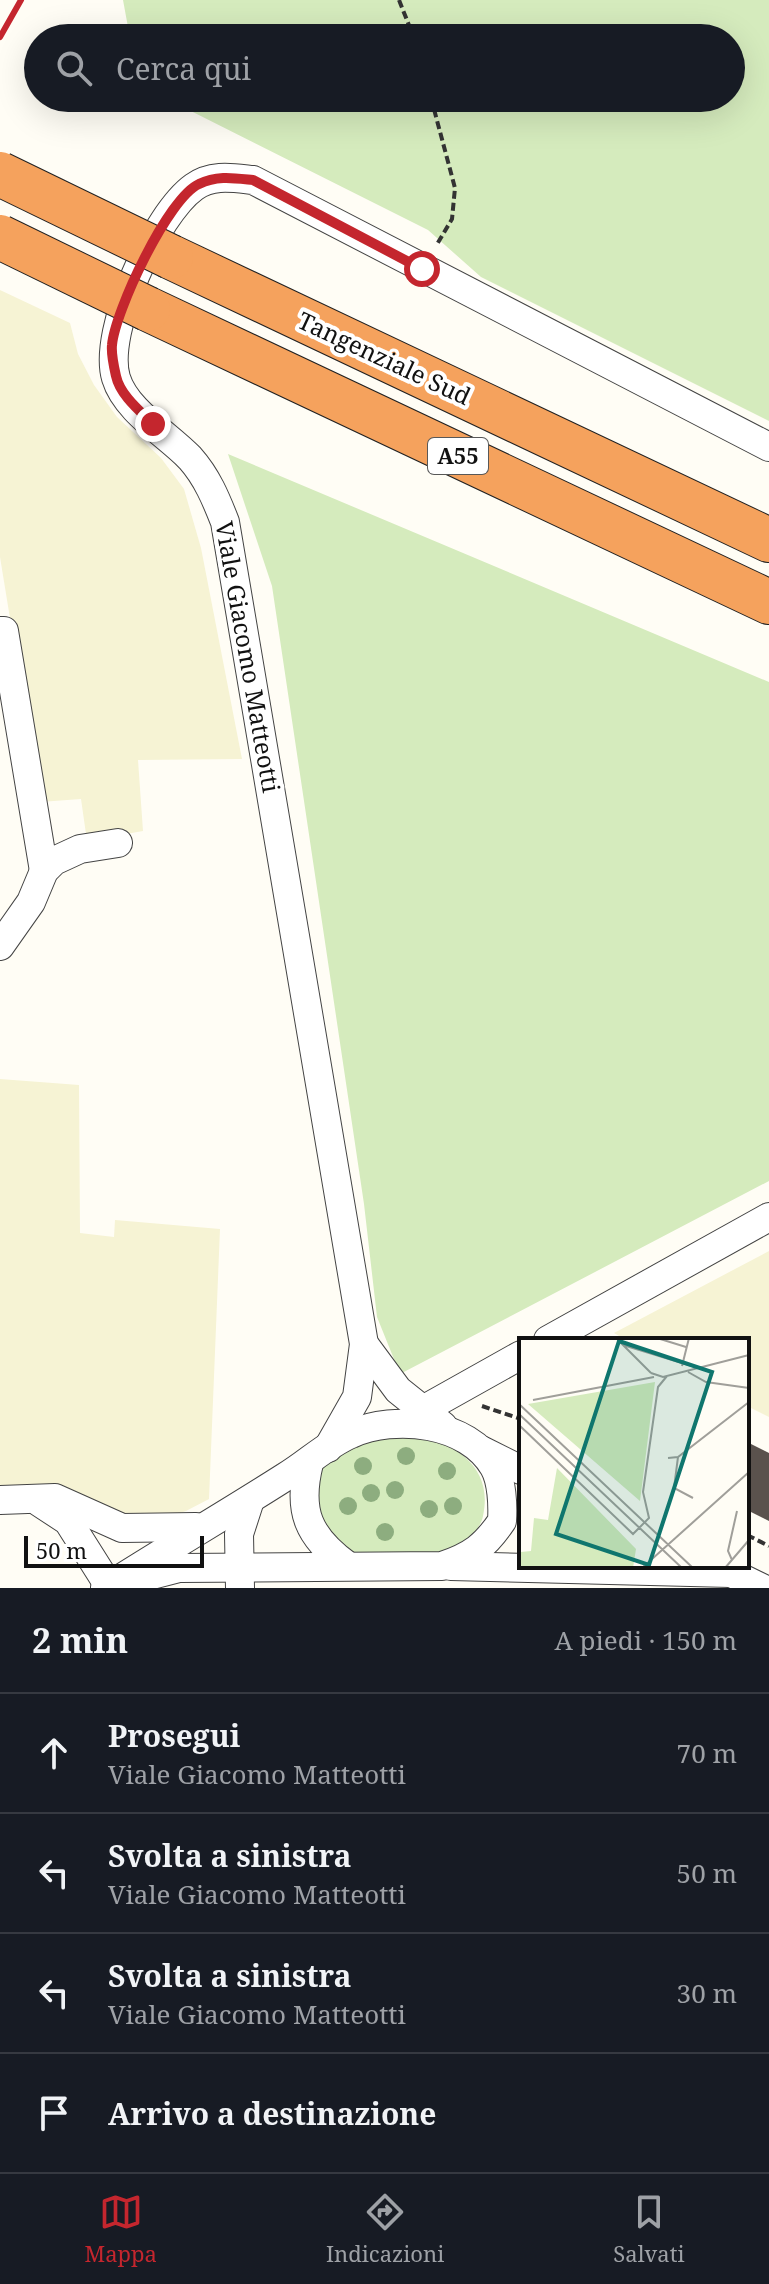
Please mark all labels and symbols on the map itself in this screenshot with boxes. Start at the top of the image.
route start [404,251,440,287]
street label: Tangenziale Sud [293,303,477,412]
route end [135,406,171,442]
road number: A55 [428,438,488,474]
street label: Viale Giacomo Matteotti [208,519,289,795]
inset map [519,1338,749,1568]
scale bar [24,1532,204,1568]

